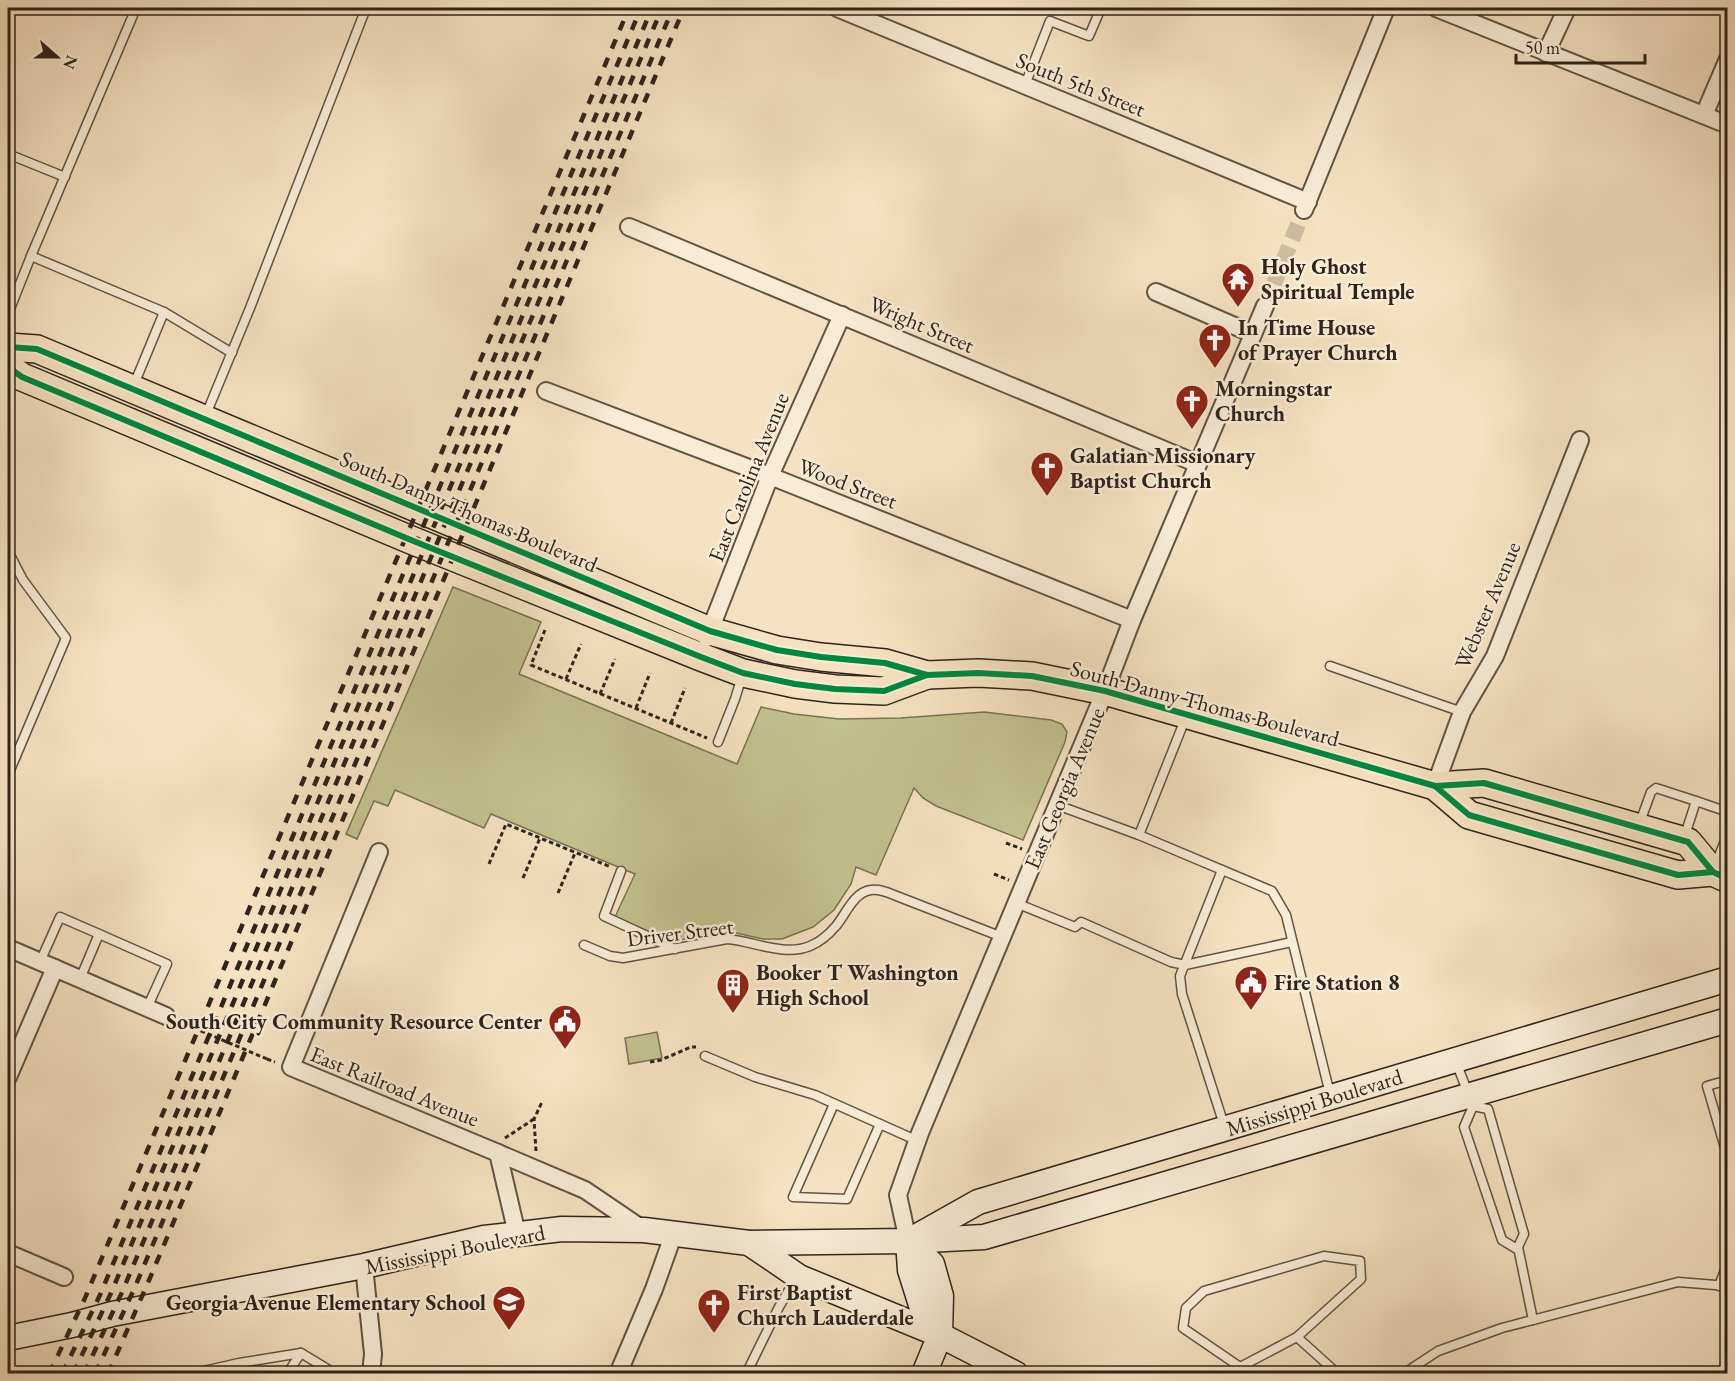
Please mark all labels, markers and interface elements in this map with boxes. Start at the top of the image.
north arrow [27,27,87,87]
scale bar [1516,27,1645,65]
text: 50 m [1525,36,1560,59]
street label: South 5th Street [1012,45,1150,124]
text: N [58,52,83,72]
place label: Holy Ghost Spiritual Temple [1261,252,1415,306]
temple icon: Holy Ghost Spiritual Temple [1220,261,1256,308]
street label: Wright Street [865,289,979,360]
place label: In Time House of Prayer Church [1238,313,1397,367]
church icon: In Time House of Prayer Church [1197,322,1233,369]
place label: Morningstar Church [1215,374,1333,428]
church icon: Morningstar Church [1174,383,1210,430]
street label: East Carolina Avenue [701,388,796,566]
place label: Galatian Missionary Baptist Church [1070,441,1256,495]
street label: South Danny Thomas Boulevard [336,444,603,579]
church icon: Galatian Missionary Baptist Church [1029,450,1065,497]
street label: Wood Street [794,451,901,516]
street label: Webster Avenue [1448,537,1527,673]
street label: South Danny Thomas Boulevard [1067,654,1343,754]
street label: East Georgia Avenue [1017,703,1112,873]
street label: Driver Street [625,912,735,953]
place label: Booker T Washington High School [756,958,959,1012]
public building icon: Fire Station 8 [1233,964,1269,1011]
building icon: Booker T Washington High School [715,967,751,1014]
place label: Fire Station 8 [1274,968,1400,997]
public building icon: South City Community Resource Center [547,1003,583,1050]
place label: South City Community Resource Center [166,1007,543,1036]
street label: East Railroad Avenue [306,1039,484,1134]
street label: Mississippi Boulevard [1222,1062,1407,1143]
street label: Mississippi Boulevard [363,1218,548,1281]
place label: First Baptist Church Lauderdale [737,1278,914,1332]
school or university icon: Georgia Avenue Elementary School [491,1284,527,1331]
church icon: First Baptist Church Lauderdale [696,1287,732,1334]
place label: Georgia Avenue Elementary School [166,1288,486,1317]

